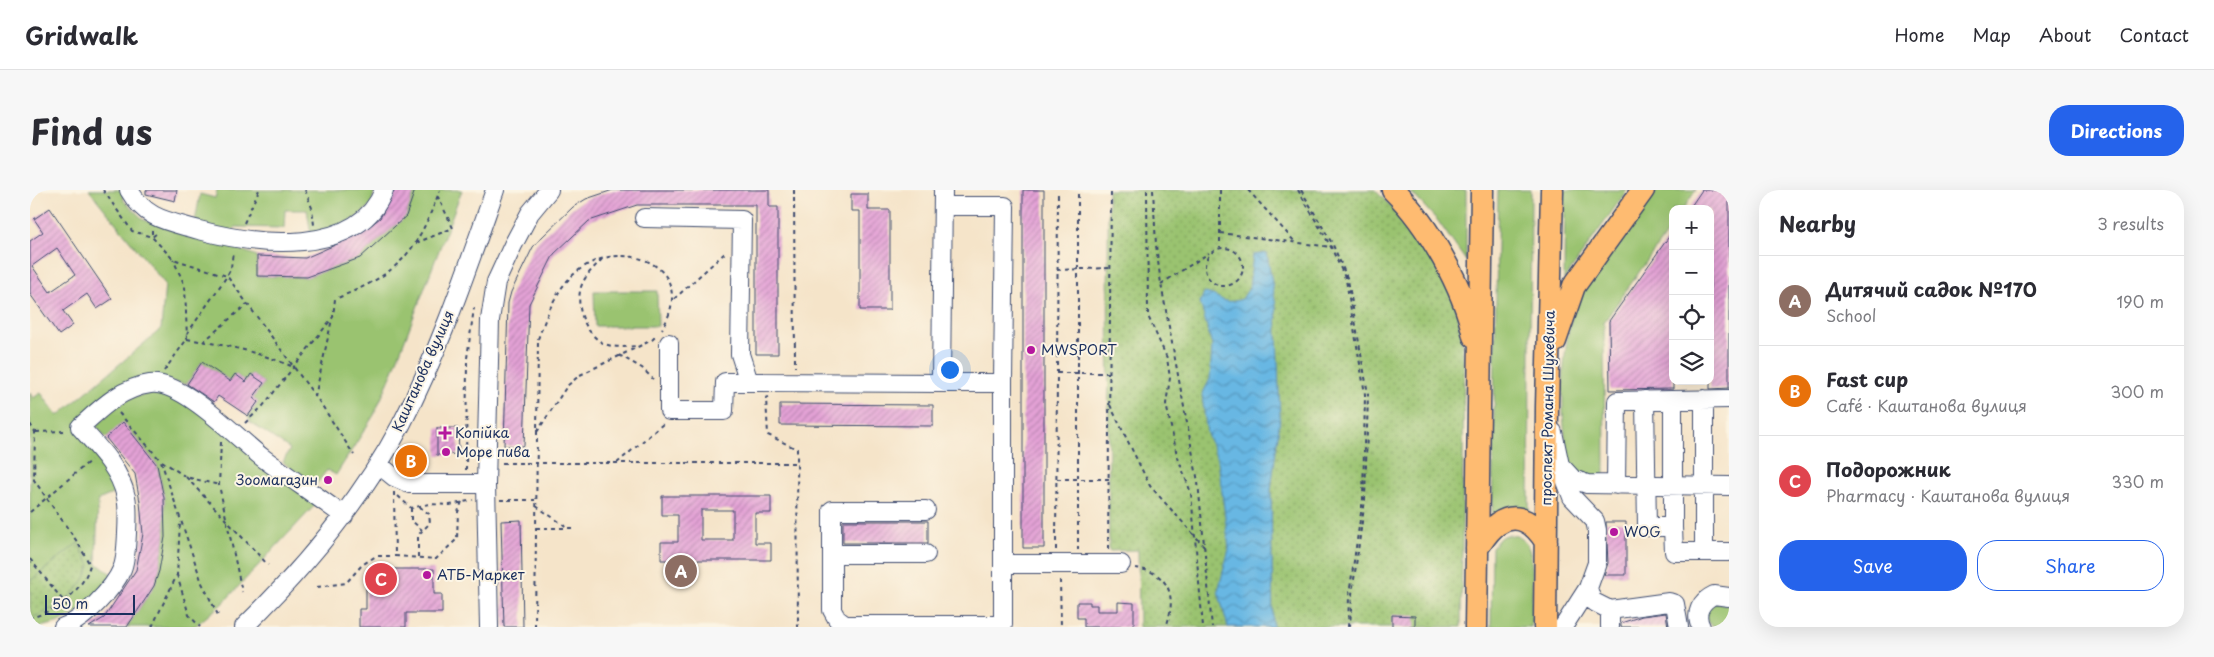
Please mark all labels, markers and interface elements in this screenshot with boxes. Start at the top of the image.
text: Gridwalk [25,17,138,53]
text: Home [1894,21,1944,48]
text: Map [1972,21,2011,48]
text: About [2039,21,2091,48]
text: Contact [2119,21,2189,48]
text: Find us [30,104,152,157]
button: Directions [2049,105,2184,156]
map controls [1669,205,1714,385]
button: + [1669,205,1714,250]
text: Nearby [1779,207,1856,239]
text: 3 results [2097,211,2164,235]
button: − [1669,250,1714,295]
text: Дитячий садок №170 [1826,275,2037,303]
text: A [1789,289,1801,313]
text: 190 m [2116,289,2164,313]
button: locate [1669,295,1714,340]
text: School [1826,303,1876,327]
street label: Каштанова вулиця [386,307,459,435]
street label: проспект Романа Шухевича [1535,310,1560,506]
place label: MWSPORT [1041,339,1117,360]
button: layers [1669,340,1714,385]
marker: MWSPORT [1025,344,1037,356]
your location [937,357,963,383]
text: Fast cup [1826,365,1908,393]
text: B [1790,379,1800,403]
text: 300 m [2110,379,2164,403]
text: Café · Каштанова вулиця [1826,393,2027,417]
place label: Копійка [455,422,509,443]
marker: Копійка [439,427,451,439]
place label: Море пива [456,441,530,462]
pin: B [395,442,427,480]
marker: Море пива [440,446,452,458]
text: Подорожник [1826,455,1951,483]
place label: Зоомагазин [235,469,318,490]
text: C [1789,469,1801,493]
text: 330 m [2111,469,2164,493]
marker: Зоомагазин [322,474,334,486]
text: Pharmacy · Каштанова вулиця [1826,483,2070,507]
place label: WOG [1624,521,1661,542]
marker: WOG [1608,526,1620,538]
button: Save [1779,540,1967,591]
button: Share [1977,540,2164,591]
pin: A [665,552,697,590]
pin: C [365,560,397,598]
place label: АТБ-Маркет [437,564,525,585]
marker: АТБ-Маркет [421,569,433,581]
scale bar [45,592,135,615]
text: 50 m [52,593,88,614]

